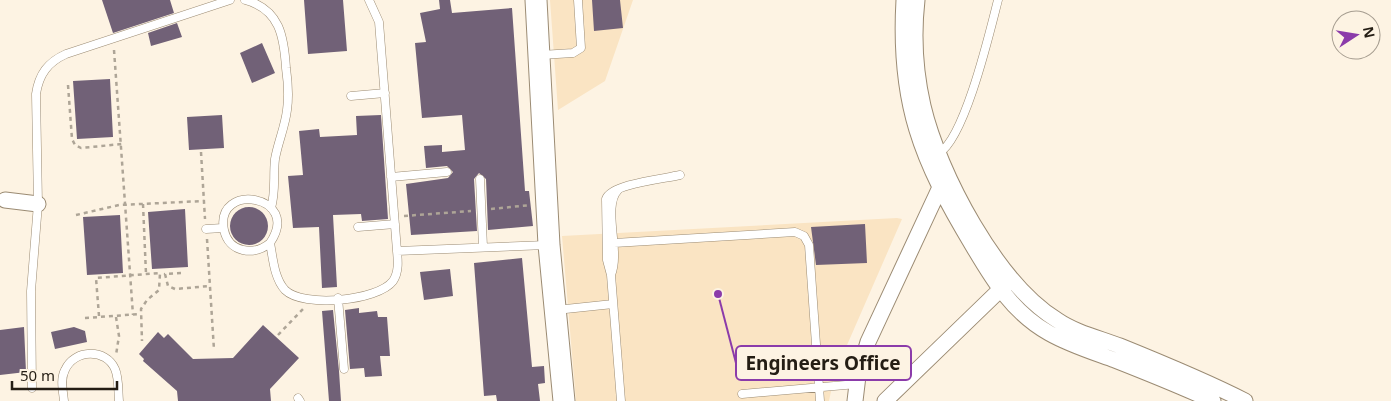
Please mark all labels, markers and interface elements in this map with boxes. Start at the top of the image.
north arrow [1331,10,1381,60]
text: N [1359,25,1380,40]
callout: Engineers Office [736,346,911,380]
text: Engineers Office [745,350,901,376]
scale bar [12,358,118,390]
text: 50 m [20,365,55,385]

